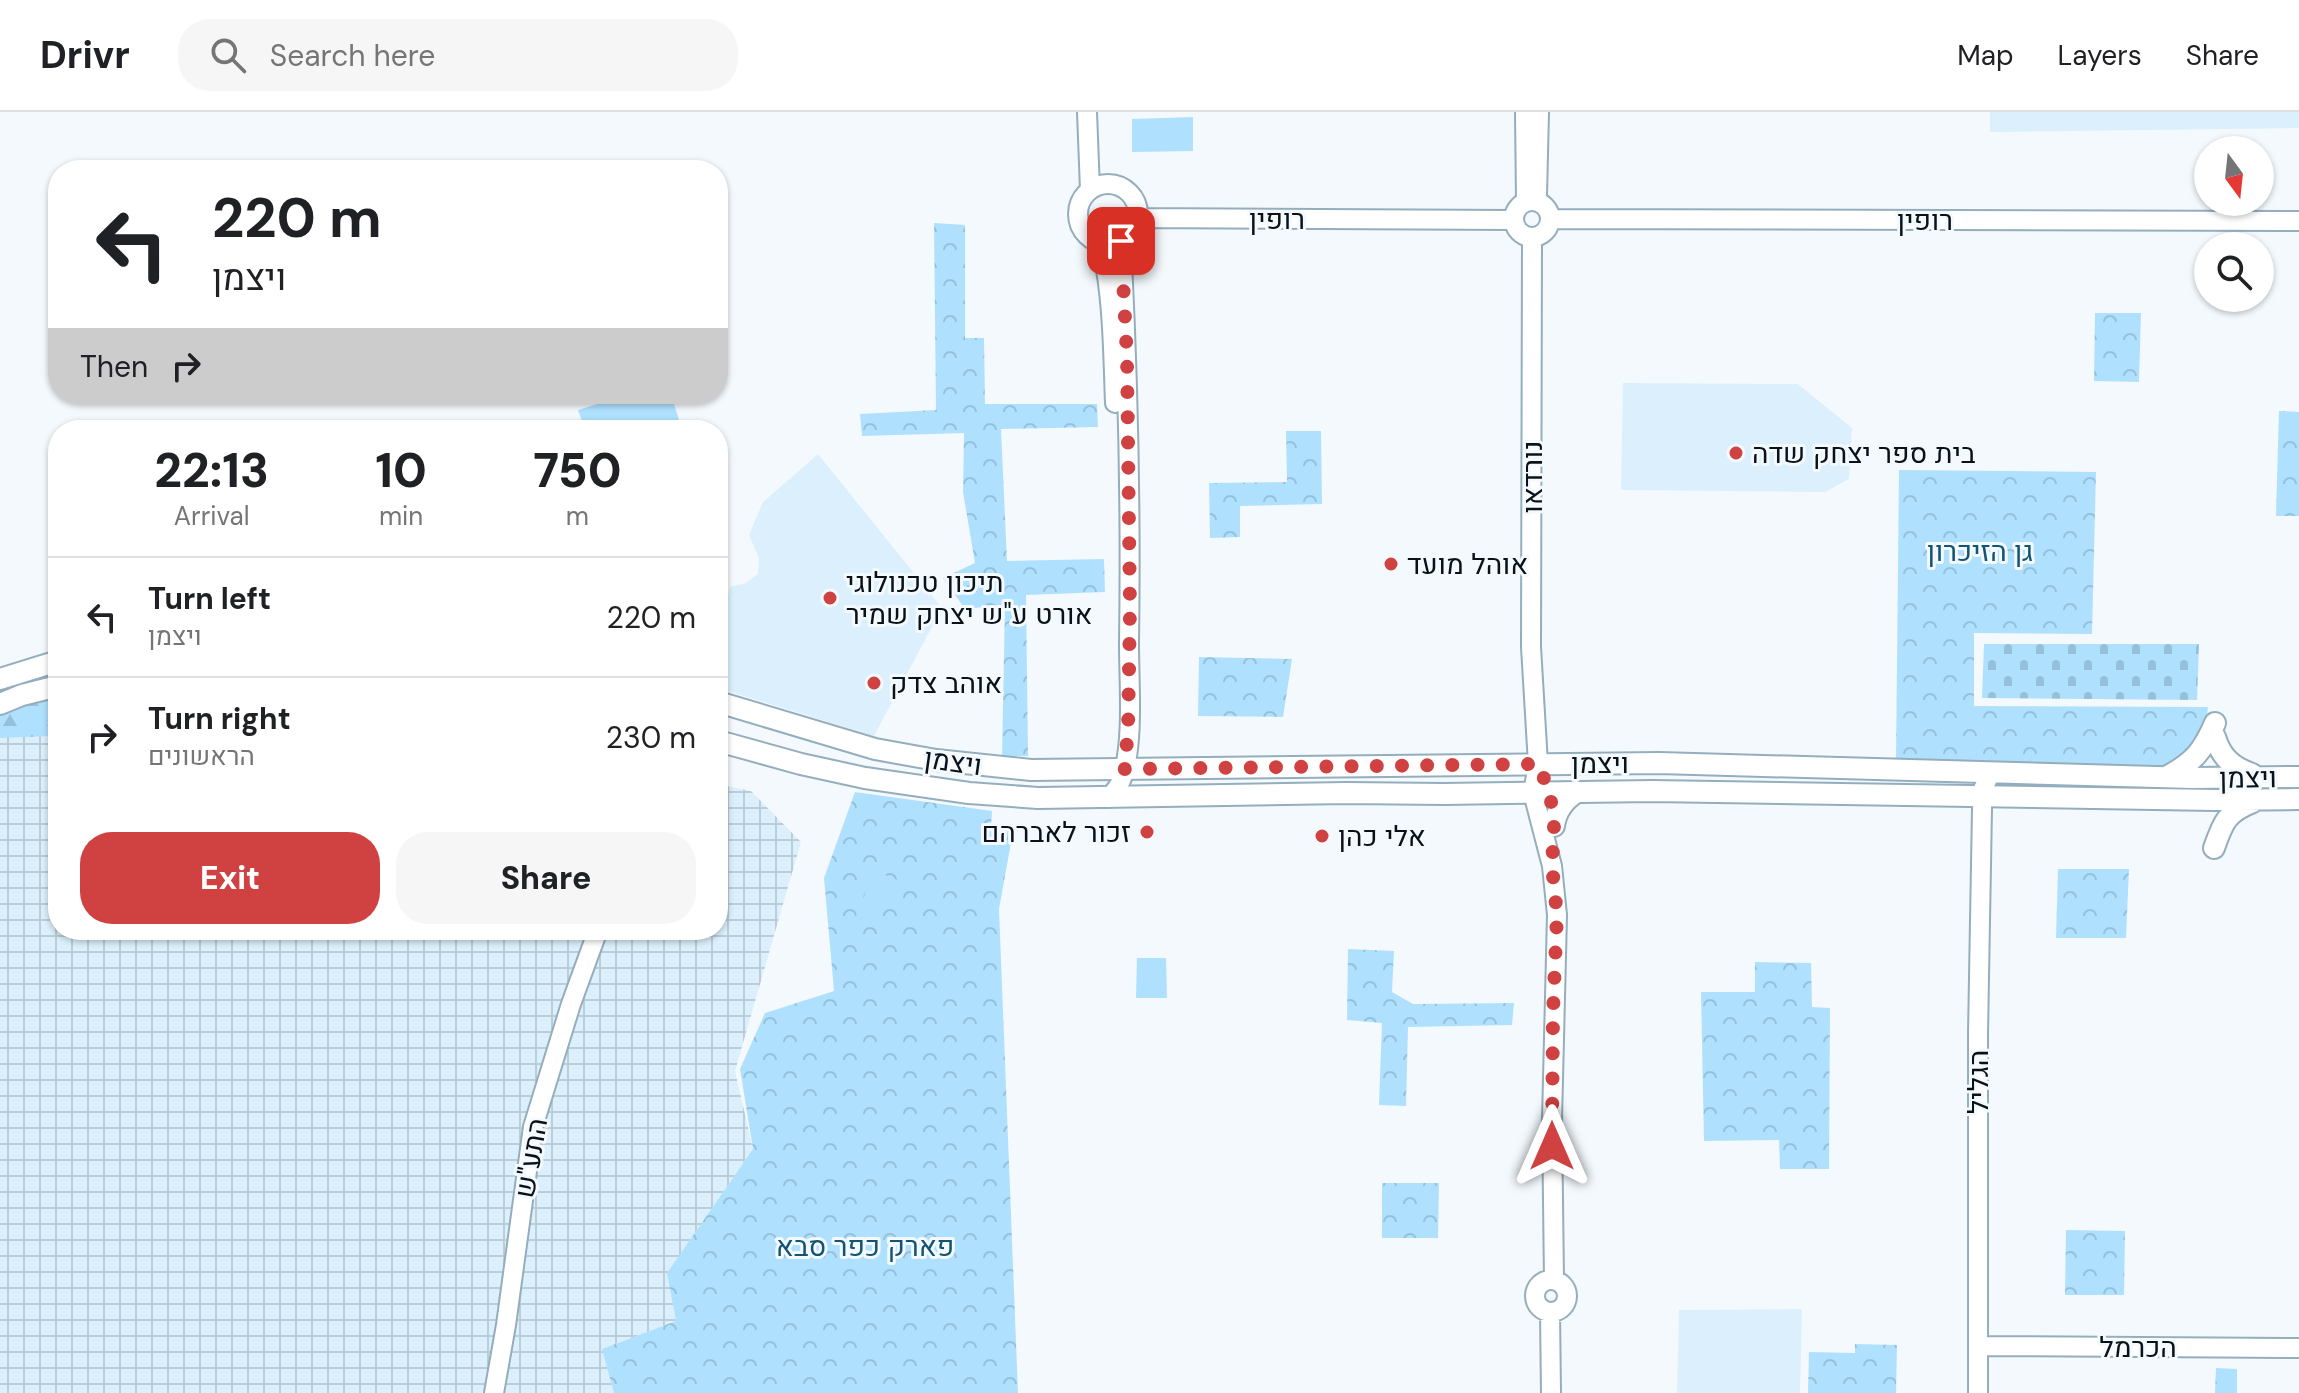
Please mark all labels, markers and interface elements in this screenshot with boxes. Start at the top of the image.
search box [178,19,738,91]
text: Drivr [40,30,130,80]
icon: search [206,33,250,77]
text: Search here [270,36,435,75]
text: Map [1957,37,2014,74]
text: Layers [2058,37,2142,74]
text: Share [2186,37,2259,74]
north arrow [2194,136,2274,216]
map controls [2194,136,2274,312]
text: 220 m [212,181,382,254]
icon: left [80,192,184,296]
street label: רופין [1249,201,1305,238]
street label: רופין [1897,202,1953,239]
pin [1087,207,1155,275]
icon: arrive [1099,219,1143,263]
button: search [2194,232,2274,312]
text: ויצמן [212,254,286,301]
icon: right [164,344,208,388]
text: Then [80,347,148,386]
place label: בית ספר יצחק שדה [1752,435,1976,472]
text: 22:13 [154,439,269,502]
text: 10 [375,439,427,502]
text: 750 [533,439,622,502]
street label: נורדאו [1514,441,1551,513]
marker: בית ספר יצחק שדה [1727,444,1745,462]
text: Arrival [174,499,250,533]
text: min [379,499,423,533]
text: m [566,499,589,533]
park label: גן הזיכרון [1927,533,2033,570]
place label: אוהל מועד [1407,546,1528,583]
marker: אוהל מועד [1382,555,1400,573]
place label: תיכון טכנולוגי אורט ע"ש יצחק שמיר [846,564,1092,633]
text: Turn left [148,579,271,618]
marker: תיכון טכנולוגי אורט ע"ש יצחק שמיר [821,589,839,607]
icon: left [80,595,124,639]
text: 220 m [607,598,696,637]
text: ויצמן [148,619,202,653]
place label: אוהב צדק [890,665,1002,702]
marker: אוהב צדק [865,674,883,692]
text: Turn right [148,699,291,738]
icon: right [80,715,124,759]
text: 230 m [606,718,696,757]
text: הראשונים [148,739,255,773]
street label: ויצמן [922,740,984,784]
street label: ויצמן [1571,745,1629,782]
street label: ויצמן [2219,759,2277,797]
place label: זכור לאברהם [982,814,1131,851]
place label: אלי כהן [1338,818,1426,855]
marker: זכור לאברהם [1138,823,1156,841]
marker: אלי כהן [1313,827,1331,845]
button: Exit [80,832,380,924]
button: Share [396,832,696,924]
street label: הגליל [1960,1050,1997,1114]
position arrow [1510,1104,1594,1188]
street label: התע"ש [506,1115,556,1201]
park label: פארק כפר סבא [776,1228,954,1265]
street label: הכרמל [2099,1329,2177,1366]

